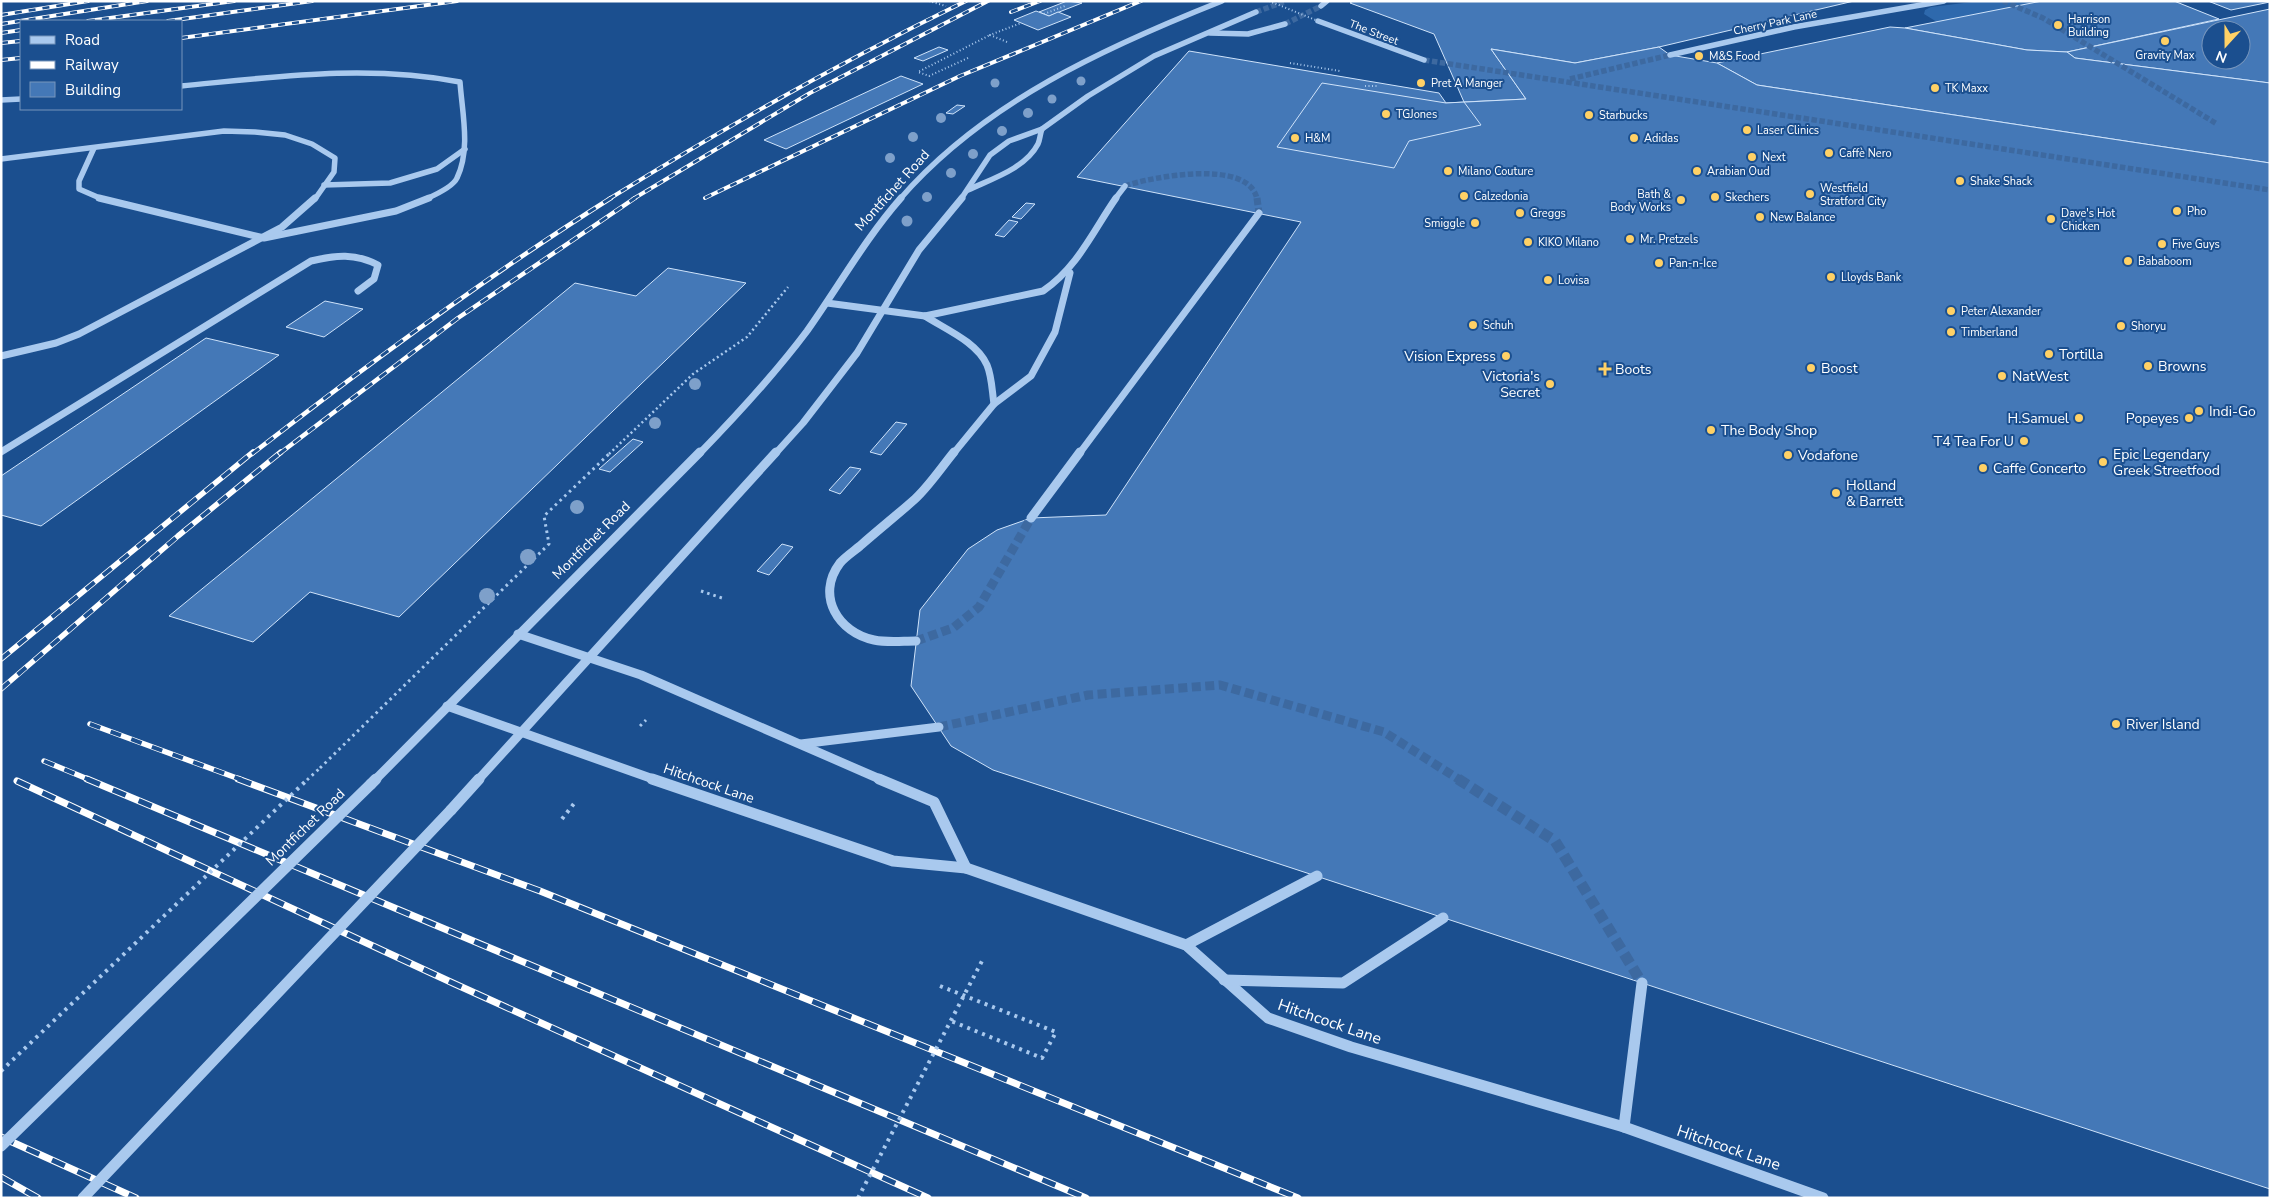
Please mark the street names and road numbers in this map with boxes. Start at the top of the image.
street label: Cherry Park Lane [1732,6,1818,39]
street label: The Street [1347,16,1401,49]
street label: Montfichet Road [851,146,934,235]
street label: Montfichet Road [548,497,635,584]
street label: Hitchcock Lane [661,759,757,808]
street label: Montfichet Road [262,785,349,870]
street label: Hitchcock Lane [1275,994,1384,1050]
street label: Hitchcock Lane [1674,1120,1783,1176]

